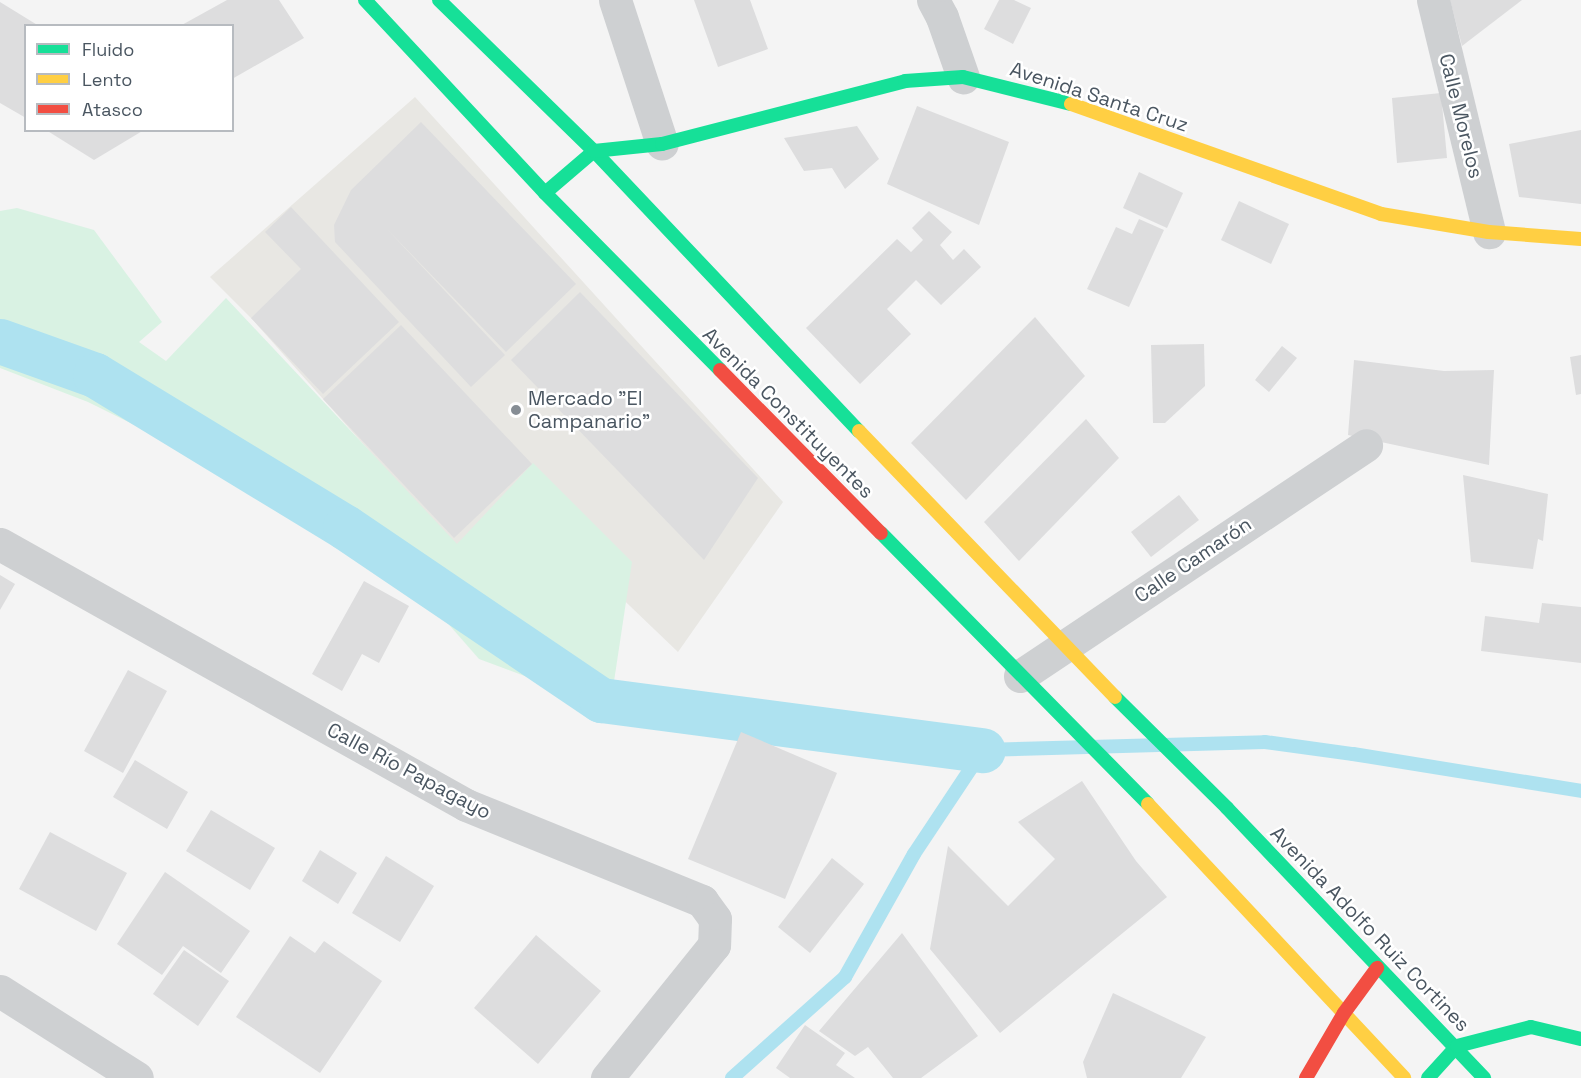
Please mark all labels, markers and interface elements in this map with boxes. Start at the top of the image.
legend [24,24,234,132]
text: Fluido [82,38,134,61]
street label: Calle Morelos [1434,51,1488,181]
street label: Avenida Santa Cruz [1007,57,1191,137]
text: Lento [82,68,132,91]
text: Atasco [82,98,143,121]
street label: Avenida Constituyentes [698,323,878,503]
place label: Mercado "El Campanario" [528,386,650,433]
marker: Mercado "El Campanario" [509,403,523,417]
street label: Calle Camarón [1130,512,1256,608]
street label: Calle Río Papagayo [323,718,495,824]
street label: Avenida Adolfo Ruiz Cortines [1265,821,1475,1037]

